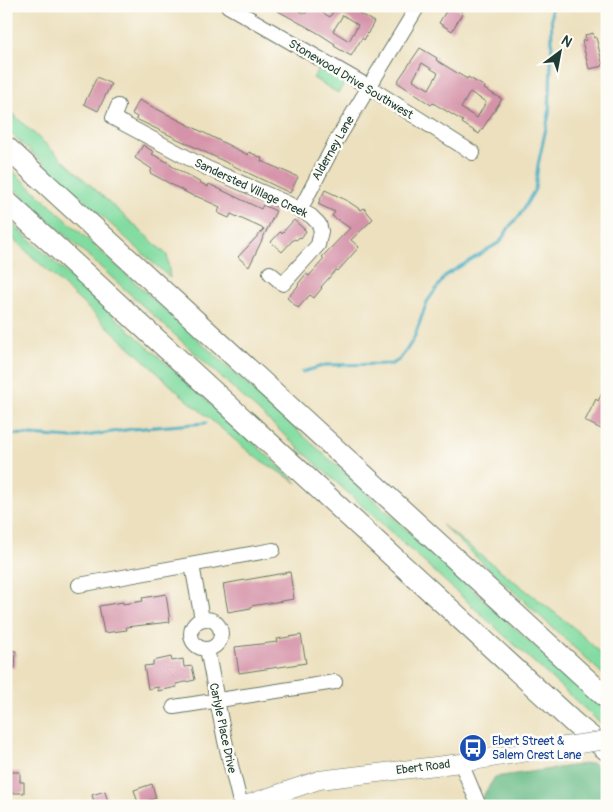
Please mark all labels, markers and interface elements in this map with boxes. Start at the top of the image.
north arrow [536,28,586,78]
text: N [558,32,575,51]
street label: Stonewood Drive Southwest [286,36,416,123]
street label: Alderney Lane [309,113,358,183]
street label: Sandersted Village Creek [192,156,310,221]
street label: Carlyle Place Drive [206,682,239,775]
bus stop icon: Ebert Street & Salem Crest Lane [458,733,488,763]
place label: Ebert Street & Salem Crest Lane [492,734,581,763]
street label: Ebert Road [395,757,451,778]

